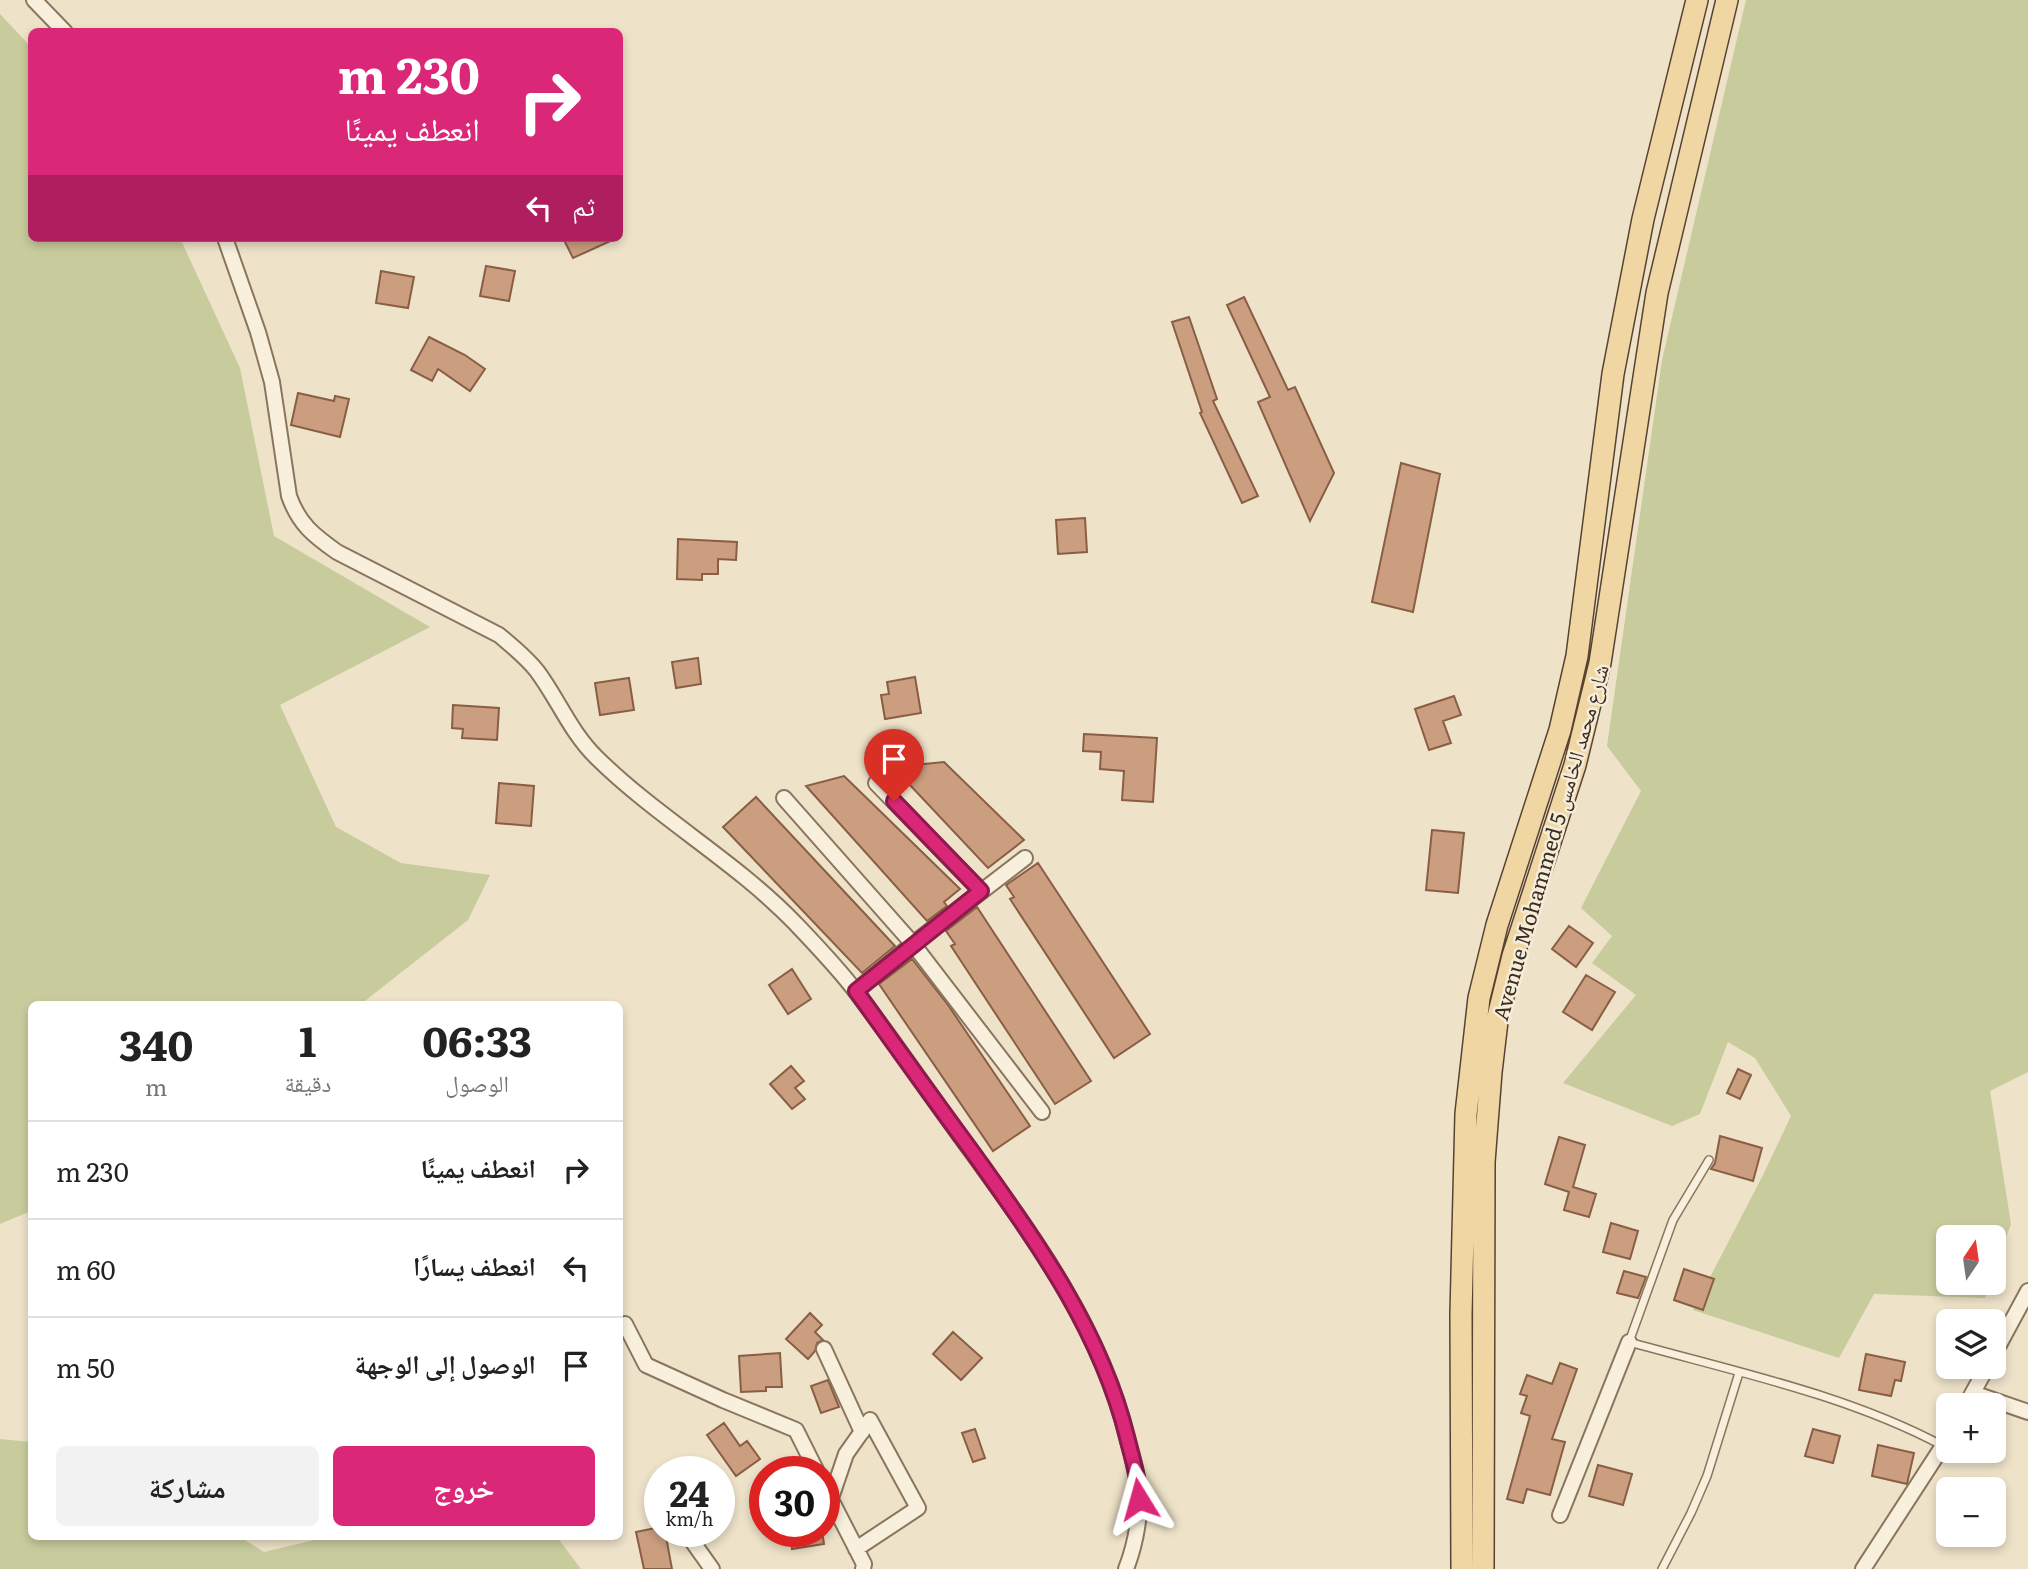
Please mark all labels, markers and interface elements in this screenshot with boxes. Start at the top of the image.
text: 230 m [337,36,480,109]
icon: right [504,56,595,147]
text: انعطف يمينًا [345,103,480,151]
text: ثم [572,185,595,224]
icon: left [520,189,558,227]
street label: Avenue Mohammed 5 شارع محمد الخامس [1483,660,1615,1024]
pin [864,729,924,801]
icon: arrive [875,740,913,778]
text: 1 [299,1008,317,1070]
text: 06:33 [422,1008,532,1070]
text: 340 [119,1012,193,1074]
text: دقيقة [284,1065,331,1099]
text: الوصول [445,1065,509,1099]
text: m [145,1069,167,1103]
text: انعطف يمينًا [421,1147,536,1186]
text: 230 m [56,1151,129,1190]
icon: right [557,1151,595,1189]
north arrow [1936,1225,2006,1295]
map controls [1936,1225,2006,1547]
text: انعطف يسارًا [413,1245,536,1284]
text: 60 m [56,1249,115,1288]
icon: left [557,1249,595,1287]
button: layers [1936,1309,2006,1379]
text: الوصول إلى الوجهة [355,1343,536,1382]
text: 50 m [56,1347,115,1386]
icon: arrive [557,1347,595,1385]
button: + [1936,1393,2006,1463]
button: مشاركة [56,1446,319,1526]
button: خروج [333,1446,595,1526]
speed limit sign: 30 [749,1456,840,1547]
position arrow [1102,1462,1176,1536]
text: 24 [670,1466,709,1518]
button: − [1936,1477,2006,1547]
text: km/h [666,1505,713,1532]

